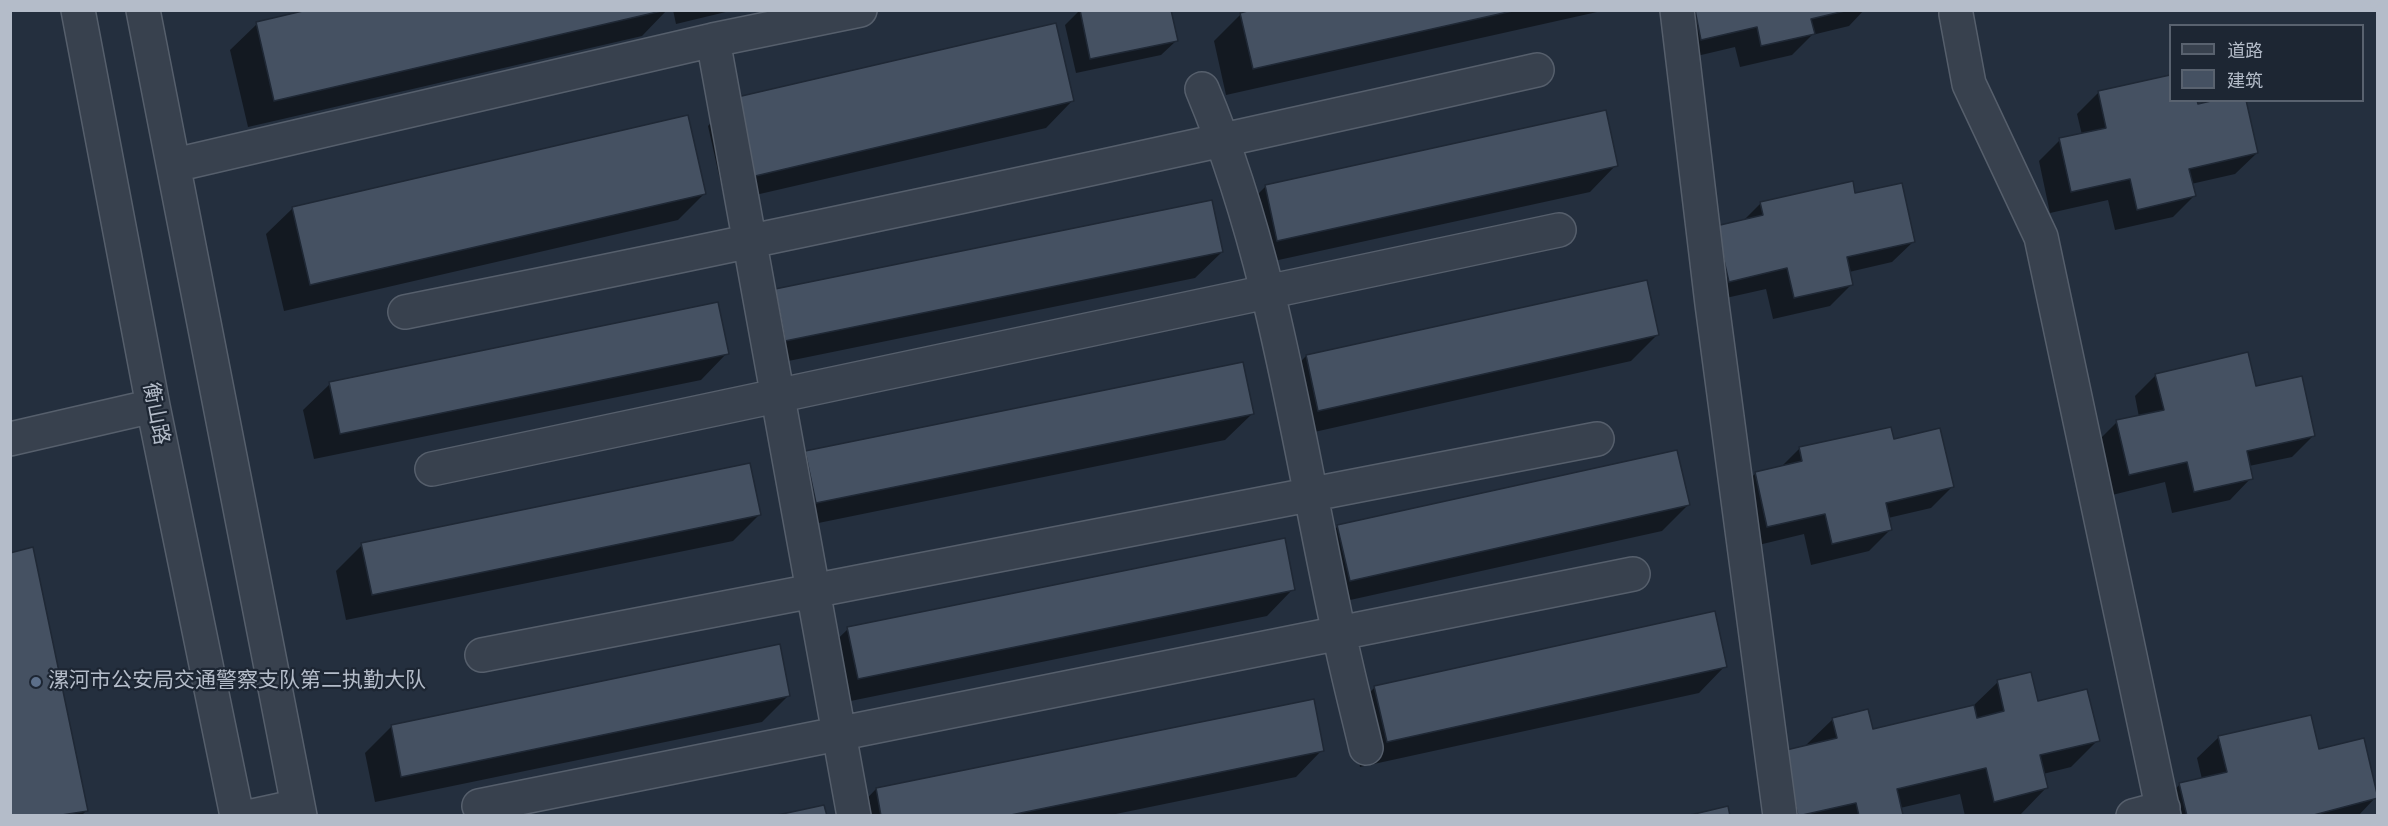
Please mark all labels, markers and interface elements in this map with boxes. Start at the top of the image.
legend [2169,24,2364,102]
text: 道路 [2227,40,2263,61]
text: 建筑 [2227,70,2263,91]
street label: 衡山路 [137,381,173,447]
place label: 漯河市公安局交通警察支队第二执勤大队 [48,669,426,695]
marker: 漯河市公安局交通警察支队第二执勤大队 [29,675,43,689]

